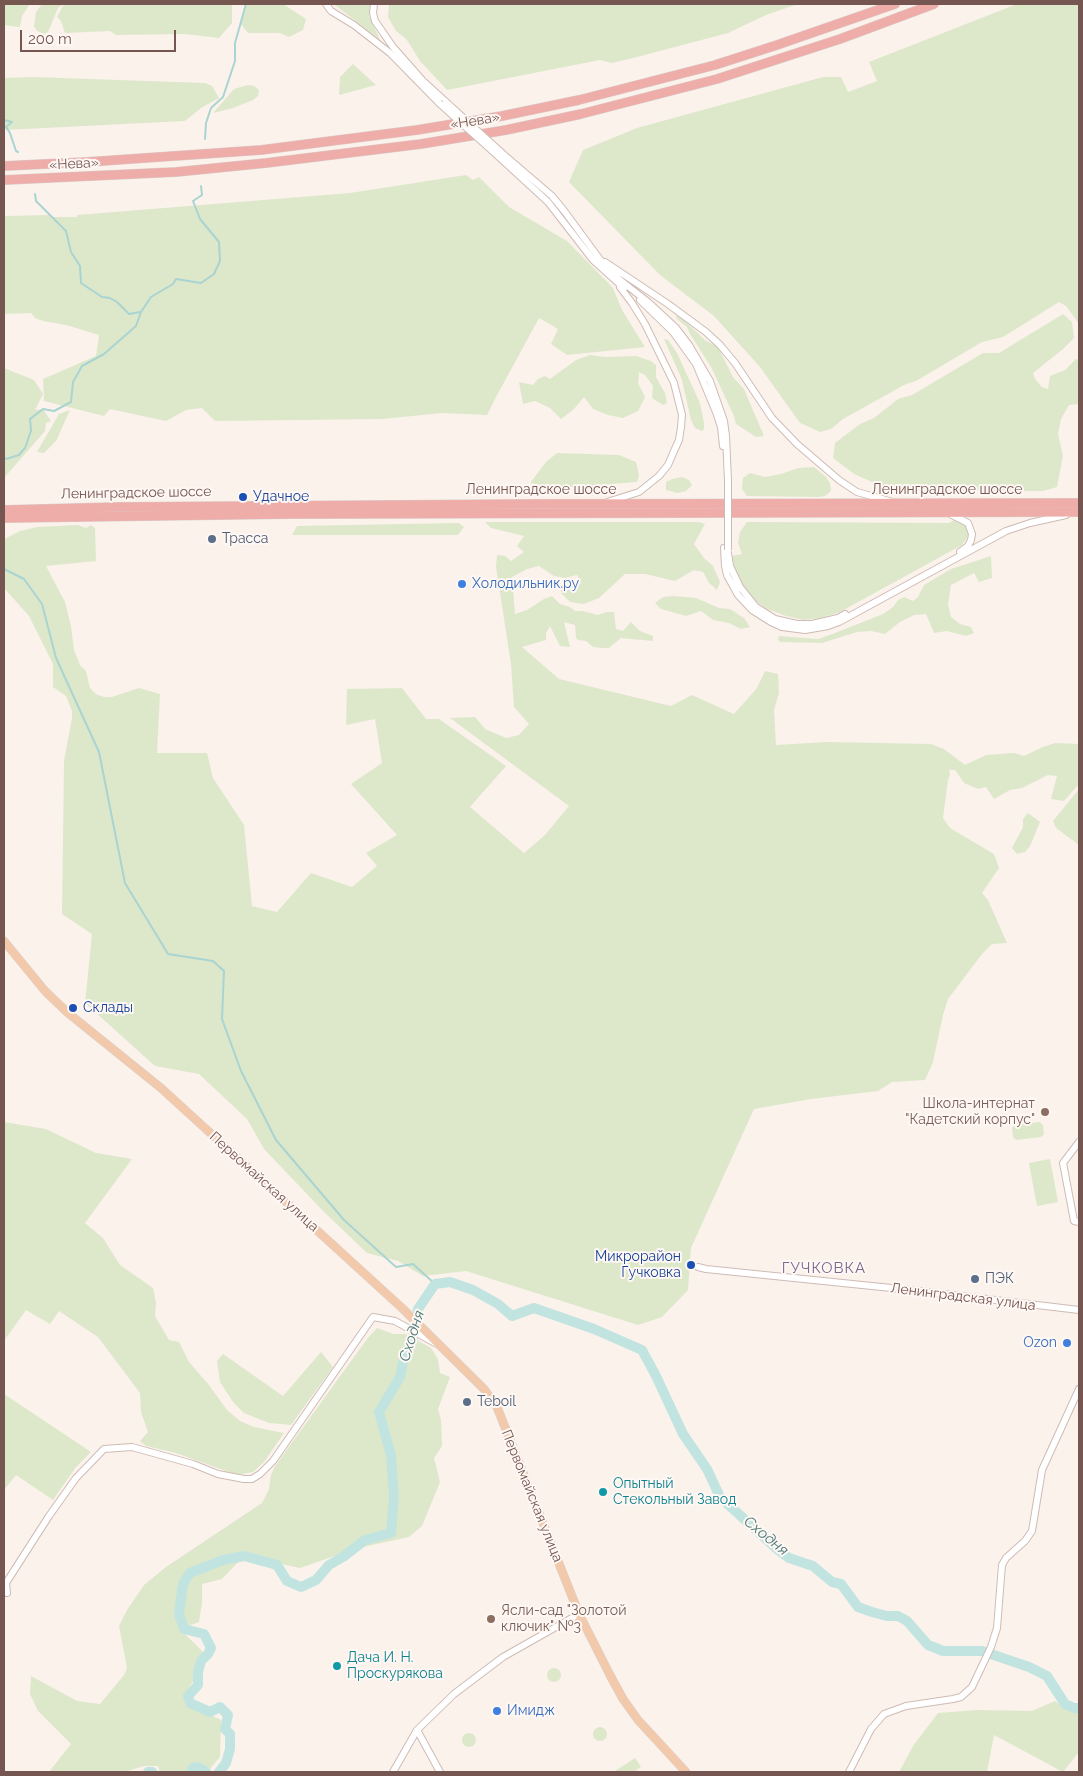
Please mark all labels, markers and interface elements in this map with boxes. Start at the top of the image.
scale bar [22,20,179,52]
text: 200 m [28,30,72,48]
street label: «Нева» [449,109,501,133]
street label: «Нева» [49,154,99,174]
street label: Ленинградское шоссе [466,482,616,498]
street label: Ленинградское шоссе [872,482,1022,498]
street label: Ленинградское шоссе [60,483,212,503]
place label: Удачное [253,489,309,505]
marker: Удачное [237,491,249,503]
place label: Трасса [222,531,268,547]
marker: Трасса [206,533,218,545]
place label: Холодильник.ру [472,576,579,592]
marker: Холодильник.ру [456,578,468,590]
place label: Склады [83,1000,133,1016]
marker: Склады [67,1002,79,1014]
place label: Школа-интернат "Кадетский корпус" [905,1096,1035,1128]
marker: Школа-интернат "Кадетский корпус" [1039,1106,1051,1118]
street label: Первомайская улица [206,1128,322,1236]
place label: Микрорайон Гучковка [595,1249,681,1282]
marker: Микрорайон Гучковка [685,1259,697,1271]
district label: ГУЧКОВКА [781,1259,867,1277]
place label: ПЭК [985,1271,1014,1287]
marker: ПЭК [969,1273,981,1285]
street label: Ленинградская улица [889,1280,1037,1314]
water label: Сходня [396,1308,428,1364]
place label: Ozon [1023,1335,1057,1351]
marker: Ozon [1061,1337,1073,1349]
place label: Teboil [477,1394,516,1410]
marker: Teboil [461,1396,473,1408]
street label: Первомайская улица [498,1427,566,1565]
place label: Опытный Стекольный Завод [613,1476,736,1508]
marker: Опытный Стекольный Завод [597,1486,609,1498]
water label: Сходня [740,1512,792,1560]
place label: Ясли-сад "Золотой ключик" №3 [501,1603,626,1635]
marker: Ясли-сад "Золотой ключик" №3 [485,1613,497,1625]
place label: Дача И. Н. Проскурякова [347,1650,443,1682]
marker: Дача И. Н. Проскурякова [331,1660,343,1672]
place label: Имидж [507,1703,555,1719]
marker: Имидж [491,1705,503,1717]

